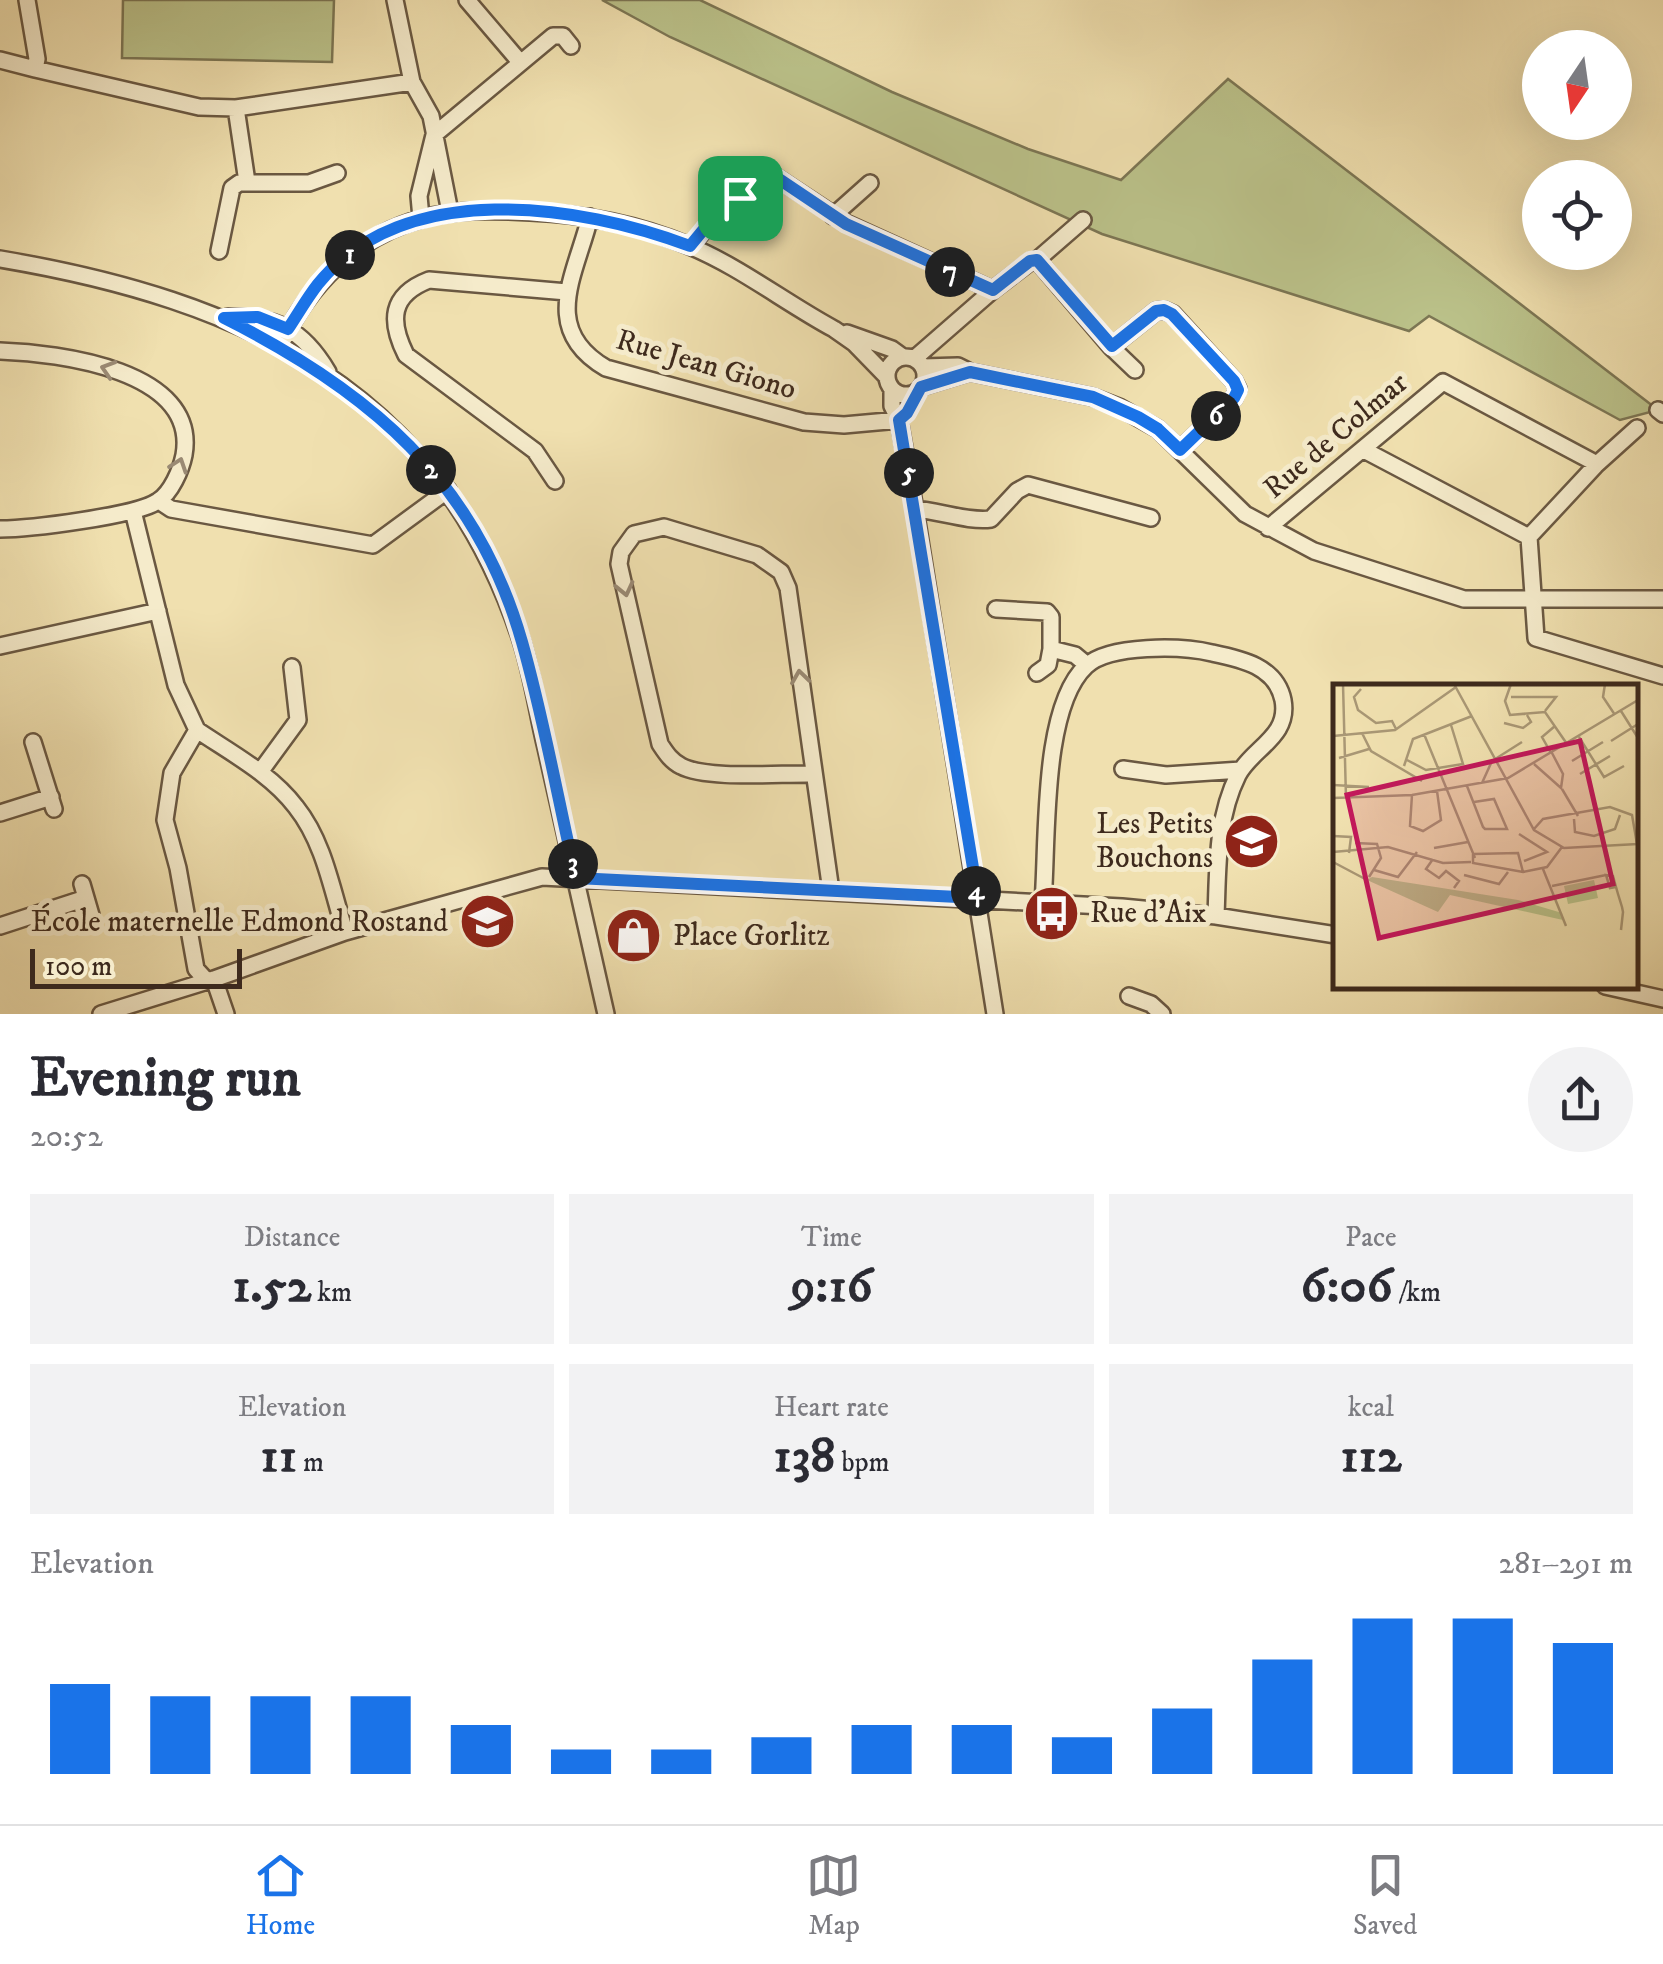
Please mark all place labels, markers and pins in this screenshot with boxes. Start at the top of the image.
pin [698,156,783,241]
pin: 1 [325,230,375,280]
pin: 7 [925,247,975,297]
pin: 6 [1191,391,1241,441]
pin: 2 [406,445,456,495]
pin: 5 [884,448,934,498]
place label: Les Petits Bouchons [1096,806,1213,877]
school or university icon: Les Petits Bouchons [1222,811,1282,871]
pin: 3 [548,839,598,889]
pin: 4 [951,866,1001,916]
bus stop icon: Rue d'Aix [1021,883,1081,943]
school or university icon: École maternelle Edmond Rostand [457,892,517,952]
place label: Rue d'Aix [1090,895,1207,932]
place label: École maternelle Edmond Rostand [31,903,448,941]
shop icon: Place Gorlitz [604,906,664,966]
place label: Place Gorlitz [673,918,830,955]

